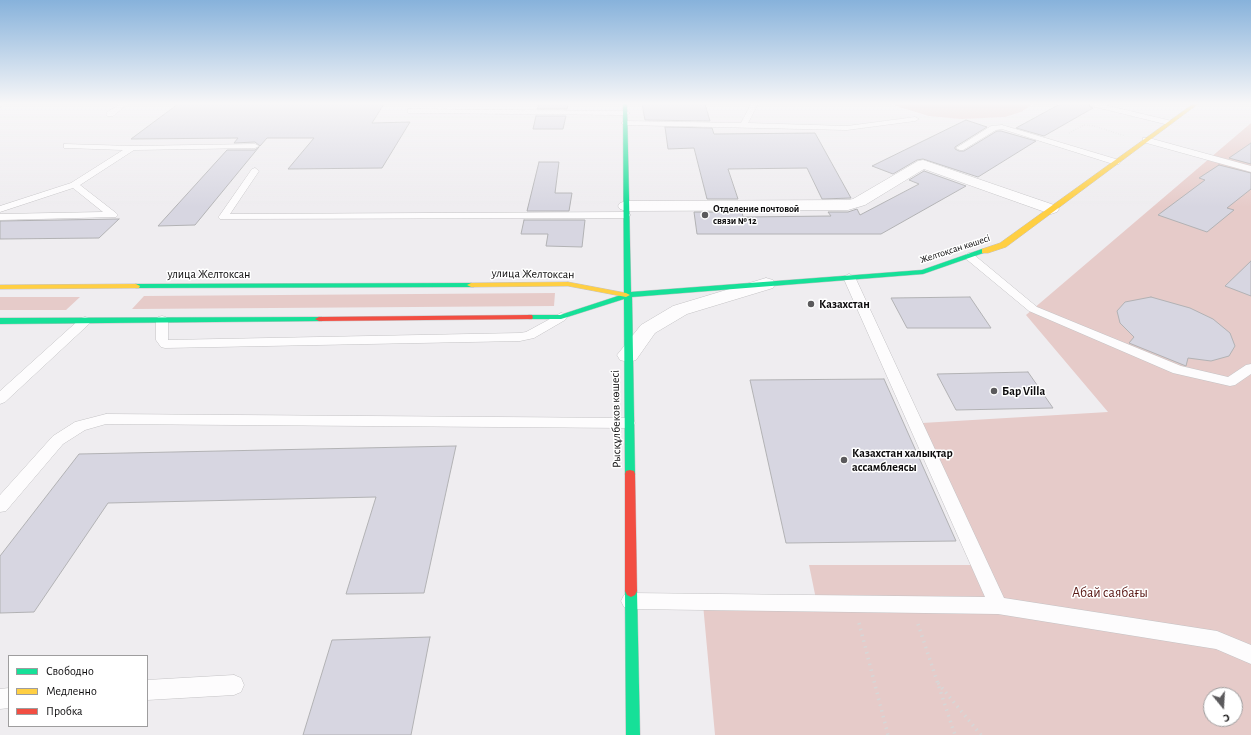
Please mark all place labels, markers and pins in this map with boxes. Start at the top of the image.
place label: Отделение почтовой связи № 12 [713,203,799,226]
marker: Отделение почтовой связи № 12 [700,210,710,220]
place label: Казахстан [819,297,870,311]
marker: Казахстан [806,299,816,309]
place label: Бар Villa [1002,384,1045,398]
marker: Бар Villa [989,386,999,396]
place label: Казахстан халықтар ассамблеясы [852,446,953,474]
marker: Казахстан халықтар ассамблеясы [839,455,849,465]

